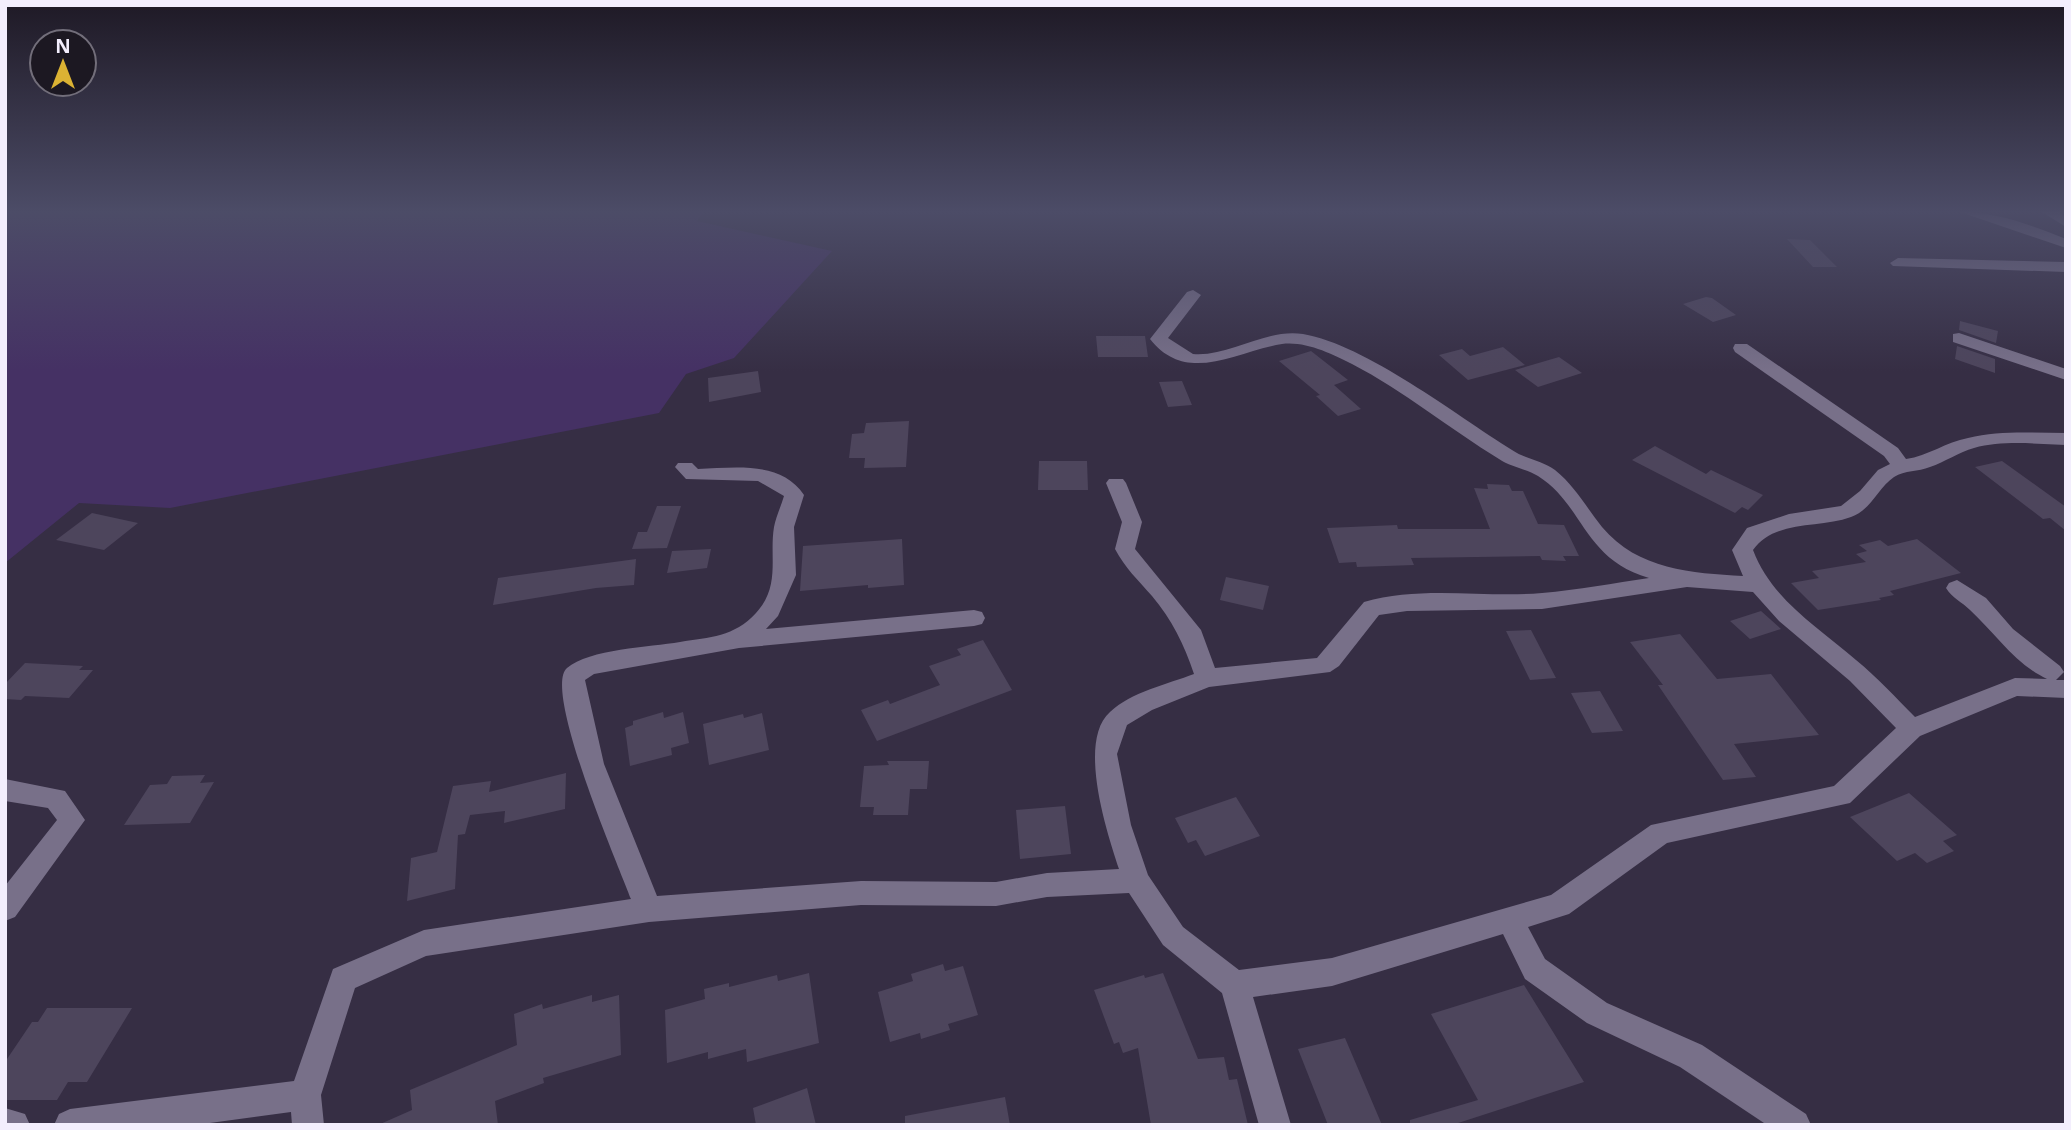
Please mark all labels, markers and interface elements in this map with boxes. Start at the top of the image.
north arrow [28,28,98,98]
text: N [55,33,71,59]

